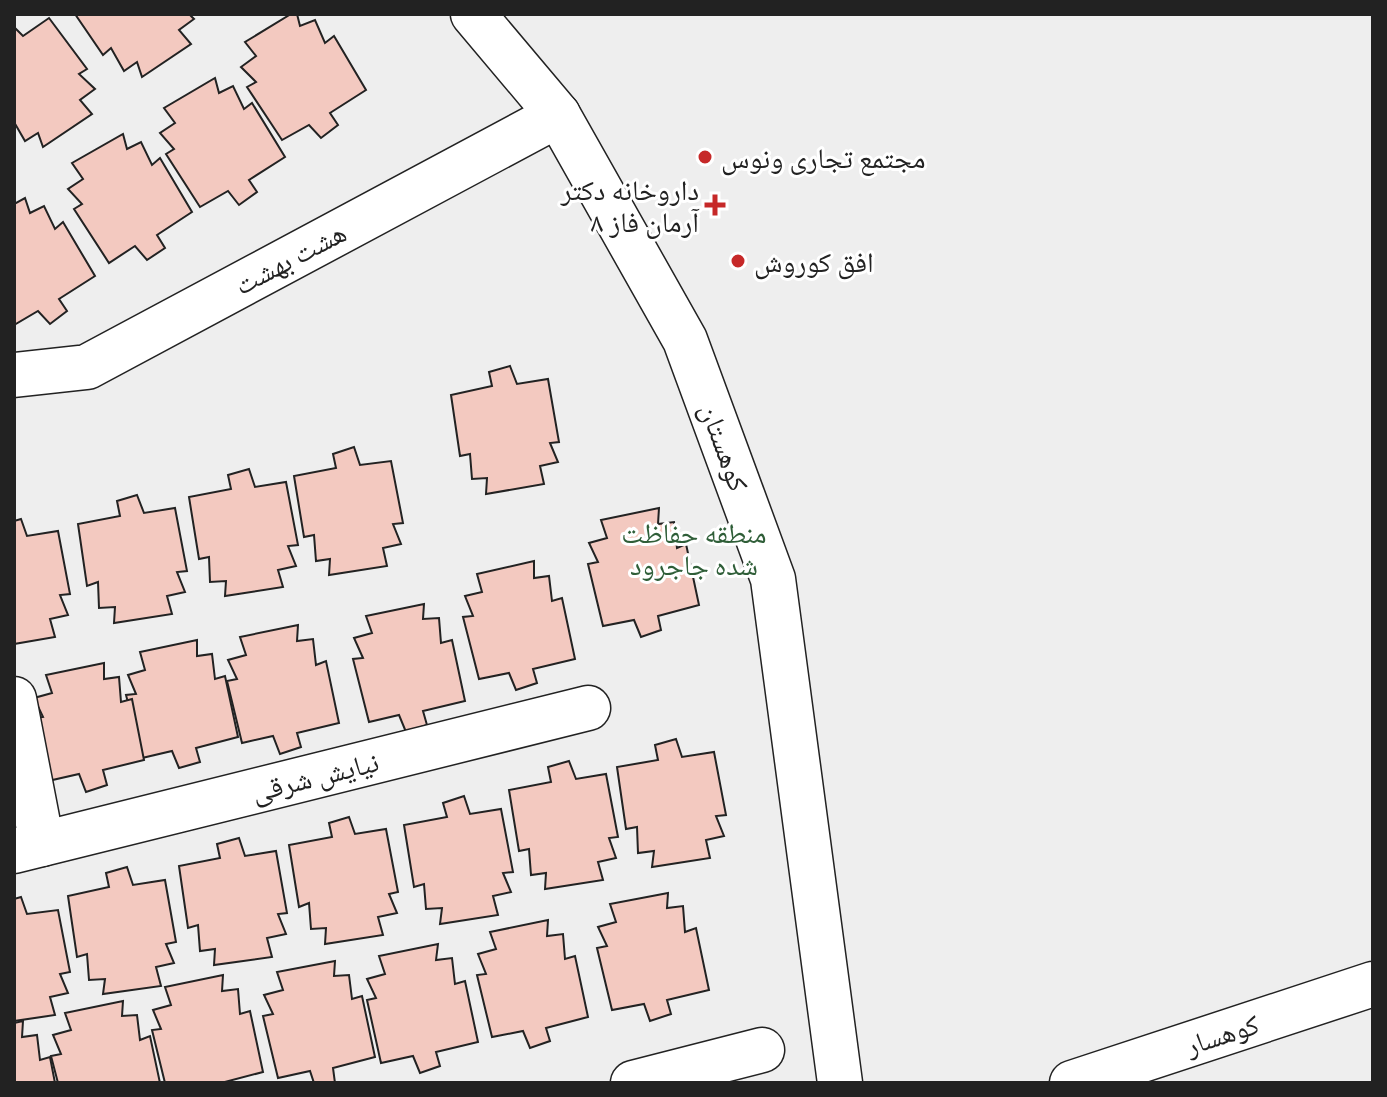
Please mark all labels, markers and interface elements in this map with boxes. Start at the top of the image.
place label: مجتمع تجاری ونوس [721,136,925,179]
marker: مجتمع تجاری ونوس [696,148,714,166]
place label: داروخانه دکتر آرمان فاز ۸ [560,168,700,243]
marker: داروخانه دکتر آرمان فاز ۸ [706,196,724,214]
street label: هشت بهشت [226,210,354,306]
place label: افق کوروش [754,240,874,283]
marker: افق کوروش [729,252,747,270]
street label: کوهستان [689,397,761,498]
park label: منطقه حفاظت شده جاجرود [621,511,767,586]
street label: نیایش شرقی [247,739,383,813]
street label: کوهسار [1179,1002,1265,1066]

